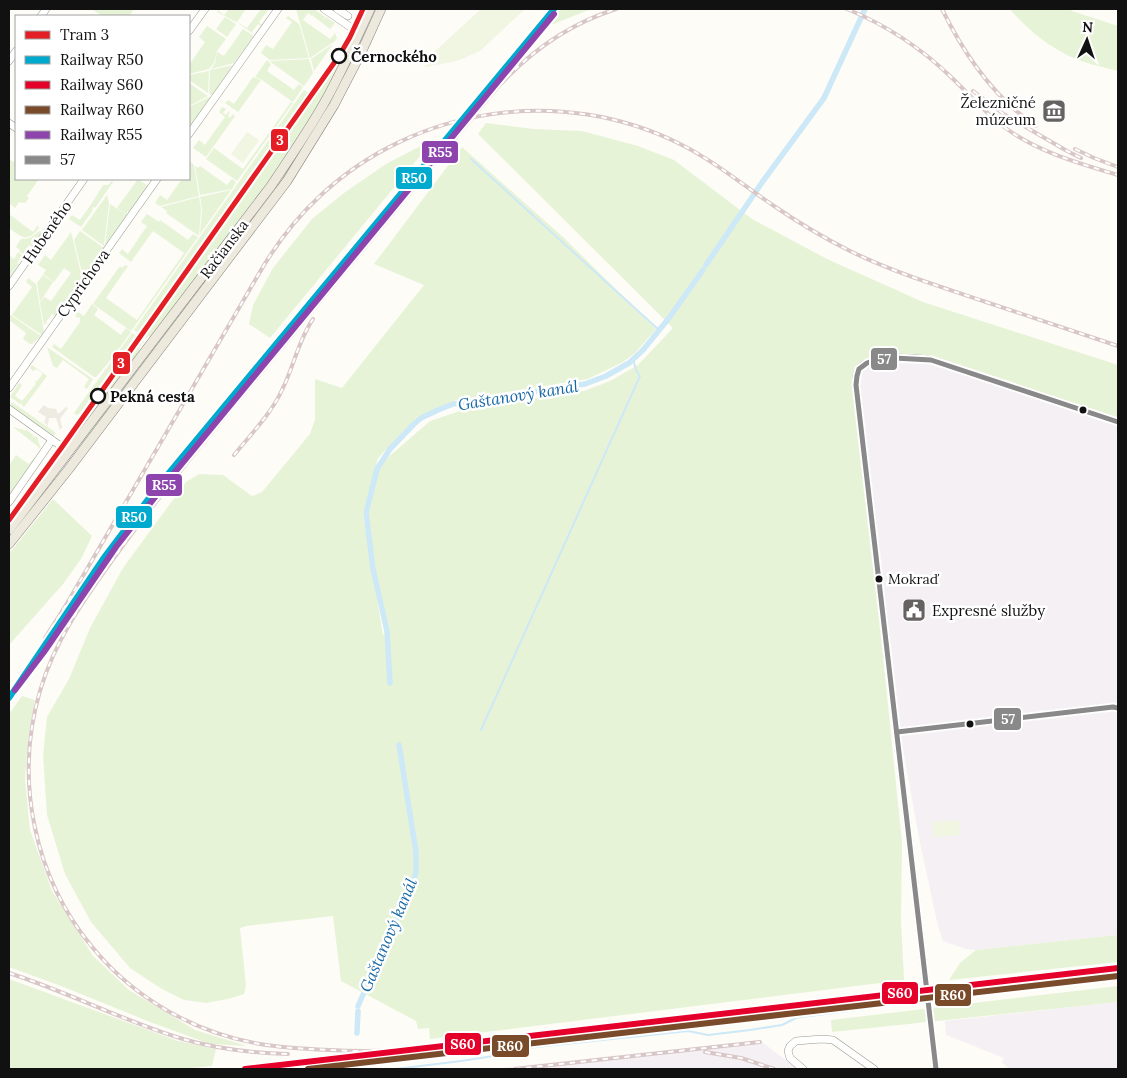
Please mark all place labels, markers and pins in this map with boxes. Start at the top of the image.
place label: Černockého [351,46,437,66]
marker: Černockého [331,48,347,64]
place label: Železničné múzeum [960,93,1036,129]
museum icon: Železničné múzeum [1041,98,1067,124]
place label: Pekná cesta [110,387,195,406]
marker: Pekná cesta [90,388,106,404]
unlabelled marker [1078,405,1088,415]
place label: Mokraď [888,570,940,588]
marker: Mokraď [874,574,884,584]
public building icon: Expresné služby [901,597,927,623]
place label: Expresné služby [932,601,1045,620]
unlabelled marker [965,719,975,729]

